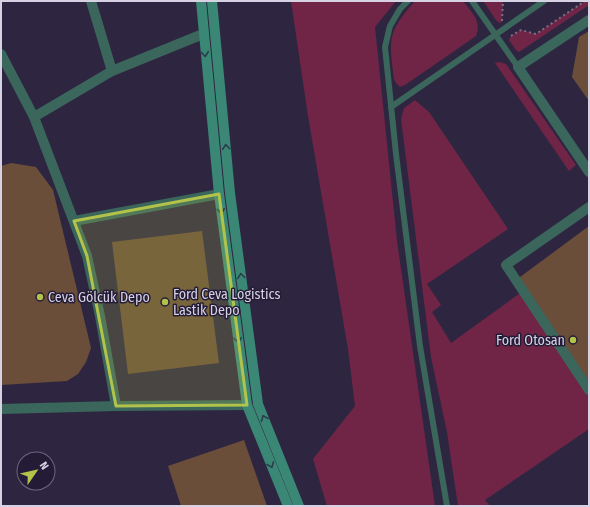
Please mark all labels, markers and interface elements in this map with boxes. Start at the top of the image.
one-way arrow [200,51,209,57]
one-way arrow [221,144,230,150]
one-way arrow [216,208,225,214]
one-way arrow [237,273,246,279]
place label: Ford Ceva Logistics Lastik Depo [173,286,281,319]
place label: Ceva Gölcük Depo [48,289,150,306]
marker: Ceva Gölcük Depo [35,292,45,302]
marker: Ford Ceva Logistics Lastik Depo [160,297,170,307]
place label: Ford Otosan [496,332,565,349]
marker: Ford Otosan [568,335,578,345]
one-way arrow [233,337,242,343]
one-way arrow [260,414,268,421]
north arrow [16,451,56,491]
text: N [37,459,51,472]
one-way arrow [266,461,274,468]

